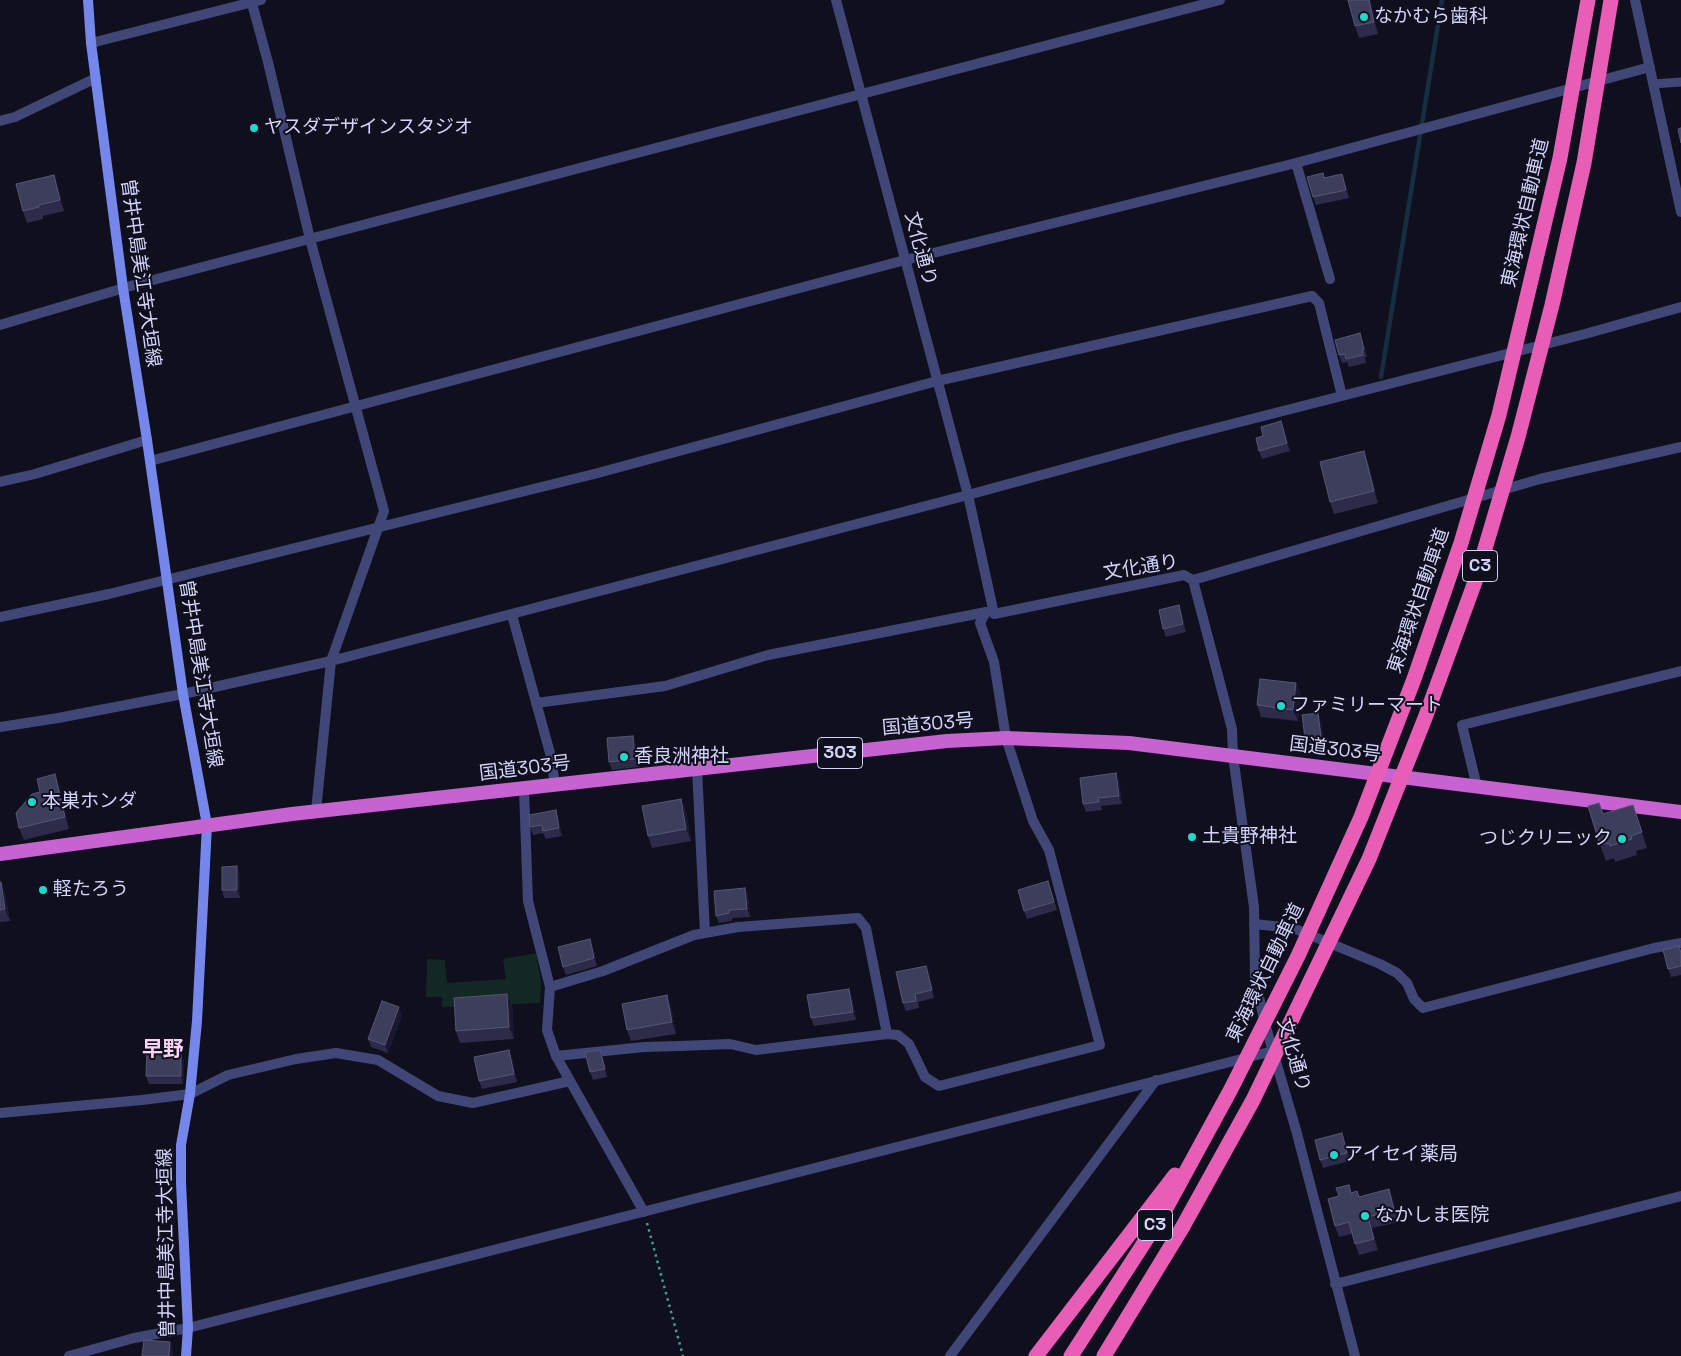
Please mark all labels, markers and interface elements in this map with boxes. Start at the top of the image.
place label: なかむら歯科 [1374,6,1488,28]
marker: なかむら歯科 [1358,11,1370,23]
place label: ヤスダデザインスタジオ [264,117,473,139]
marker: ヤスダデザインスタジオ [248,122,260,134]
street label: 東海環状自動車道 [1498,136,1554,290]
street label: 曽井中島美江寺大垣線 [115,177,165,369]
street label: 文化通り [899,209,941,289]
street label: 東海環状自動車道 [1383,525,1455,677]
road number: C3 [1462,550,1498,582]
street label: 文化通り [1102,551,1180,585]
street label: 曽井中島美江寺大垣線 [174,578,226,770]
place label: ファミリーマート [1291,695,1443,717]
marker: ファミリーマート [1275,700,1287,712]
street label: 国道303号 [881,710,975,740]
street label: 国道303号 [1288,733,1382,767]
road number: 303 [818,738,862,768]
place label: 香良洲神社 [634,746,729,768]
marker: 香良洲神社 [618,751,630,763]
street label: 国道303号 [478,752,572,786]
place label: 本巣ホンダ [42,791,137,813]
marker: 本巣ホンダ [26,796,38,808]
place label: 土貴野神社 [1202,826,1297,848]
place label: つじクリニック [1479,828,1612,850]
marker: 土貴野神社 [1186,831,1198,843]
marker: つじクリニック [1616,833,1628,845]
place label: 軽たろう [53,879,129,901]
marker: 軽たろう [37,884,49,896]
street label: 東海環状自動車道 [1222,900,1310,1046]
street label: 文化通り [1272,1015,1314,1095]
district label: 早野 [142,1037,184,1063]
place label: アイセイ薬局 [1344,1144,1458,1166]
street label: 曽井中島美江寺大垣線 [154,1148,180,1338]
marker: アイセイ薬局 [1328,1149,1340,1161]
place label: なかしま医院 [1375,1205,1489,1227]
road number: C3 [1138,1210,1172,1240]
marker: なかしま医院 [1359,1210,1371,1222]

